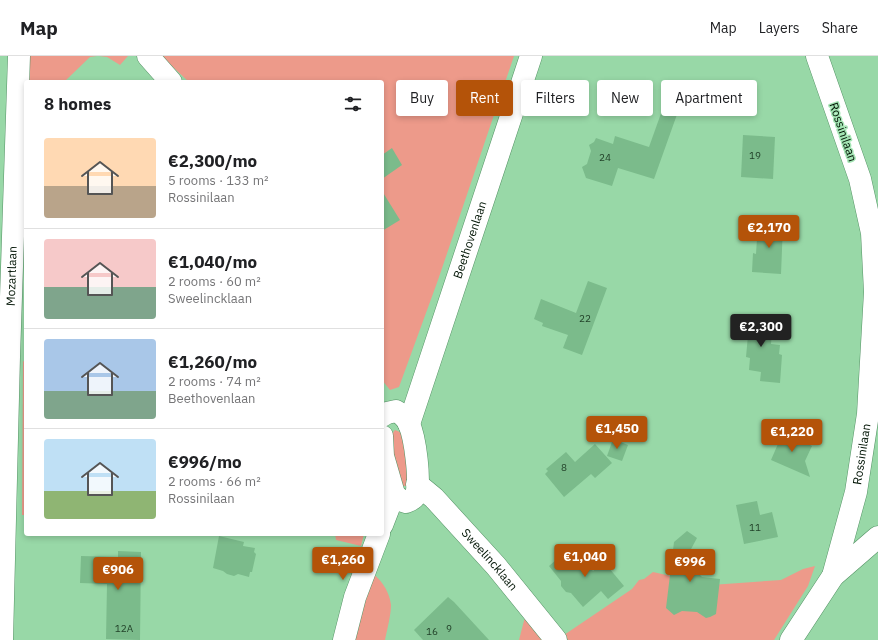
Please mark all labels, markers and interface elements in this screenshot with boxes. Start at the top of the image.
text: Map [20,16,58,40]
text: Map [710,19,737,37]
text: Layers [759,19,800,37]
text: Share [822,19,858,37]
chip: Buy [396,80,448,116]
chip: Rent [456,80,513,116]
chip: Filters [521,80,589,116]
chip: New [597,80,653,116]
chip: Apartment [661,80,757,116]
text: 8 homes [44,93,111,115]
icon: filters [342,93,364,115]
street label: Rossinilaan [826,100,861,163]
house number: 19 [749,149,761,162]
text: €2,300/mo [168,150,257,172]
house number: 24 [599,151,611,164]
icon: home [76,154,124,202]
text: 5 rooms · 133 m² [168,172,269,189]
text: Rossinilaan [168,189,235,206]
street label: Beethovenlaan [450,199,489,280]
pin: €2,170 [736,215,802,249]
text: €2,170 [747,219,791,236]
street label: Mozartlaan [3,246,20,306]
text: €1,040/mo [168,251,257,273]
icon: home [76,255,124,303]
text: 2 rooms · 60 m² [168,273,261,290]
text: Sweelincklaan [168,290,252,307]
house number: 22 [579,312,591,325]
pin: €2,300 [728,314,794,348]
text: €2,300 [739,318,783,335]
text: €1,260/mo [168,351,257,373]
icon: home [76,355,124,403]
text: 2 rooms · 74 m² [168,373,261,390]
text: Beethovenlaan [168,390,256,407]
pin: €1,450 [584,416,650,450]
pin: €1,220 [759,419,825,453]
text: €1,450 [595,420,639,437]
street label: Rossinilaan [849,422,873,486]
text: €1,220 [770,423,814,440]
text: €996/mo [168,451,242,473]
icon: home [76,455,124,503]
house number: 8 [561,461,567,474]
text: 2 rooms · 66 m² [168,473,261,490]
text: Rossinilaan [168,490,235,507]
house number: 11 [749,521,761,534]
street label: Sweelincklaan [459,525,521,594]
pin: €1,040 [552,544,618,578]
pin: €1,260 [310,547,376,581]
text: €1,040 [563,548,607,565]
pin: €996 [666,549,714,583]
text: €1,260 [321,551,365,568]
text: €996 [674,553,706,570]
pin: €906 [94,557,142,591]
text: €906 [102,561,134,578]
house number: 12A [115,622,134,635]
house number: 9 [446,622,452,635]
house number: 16 [426,625,438,638]

